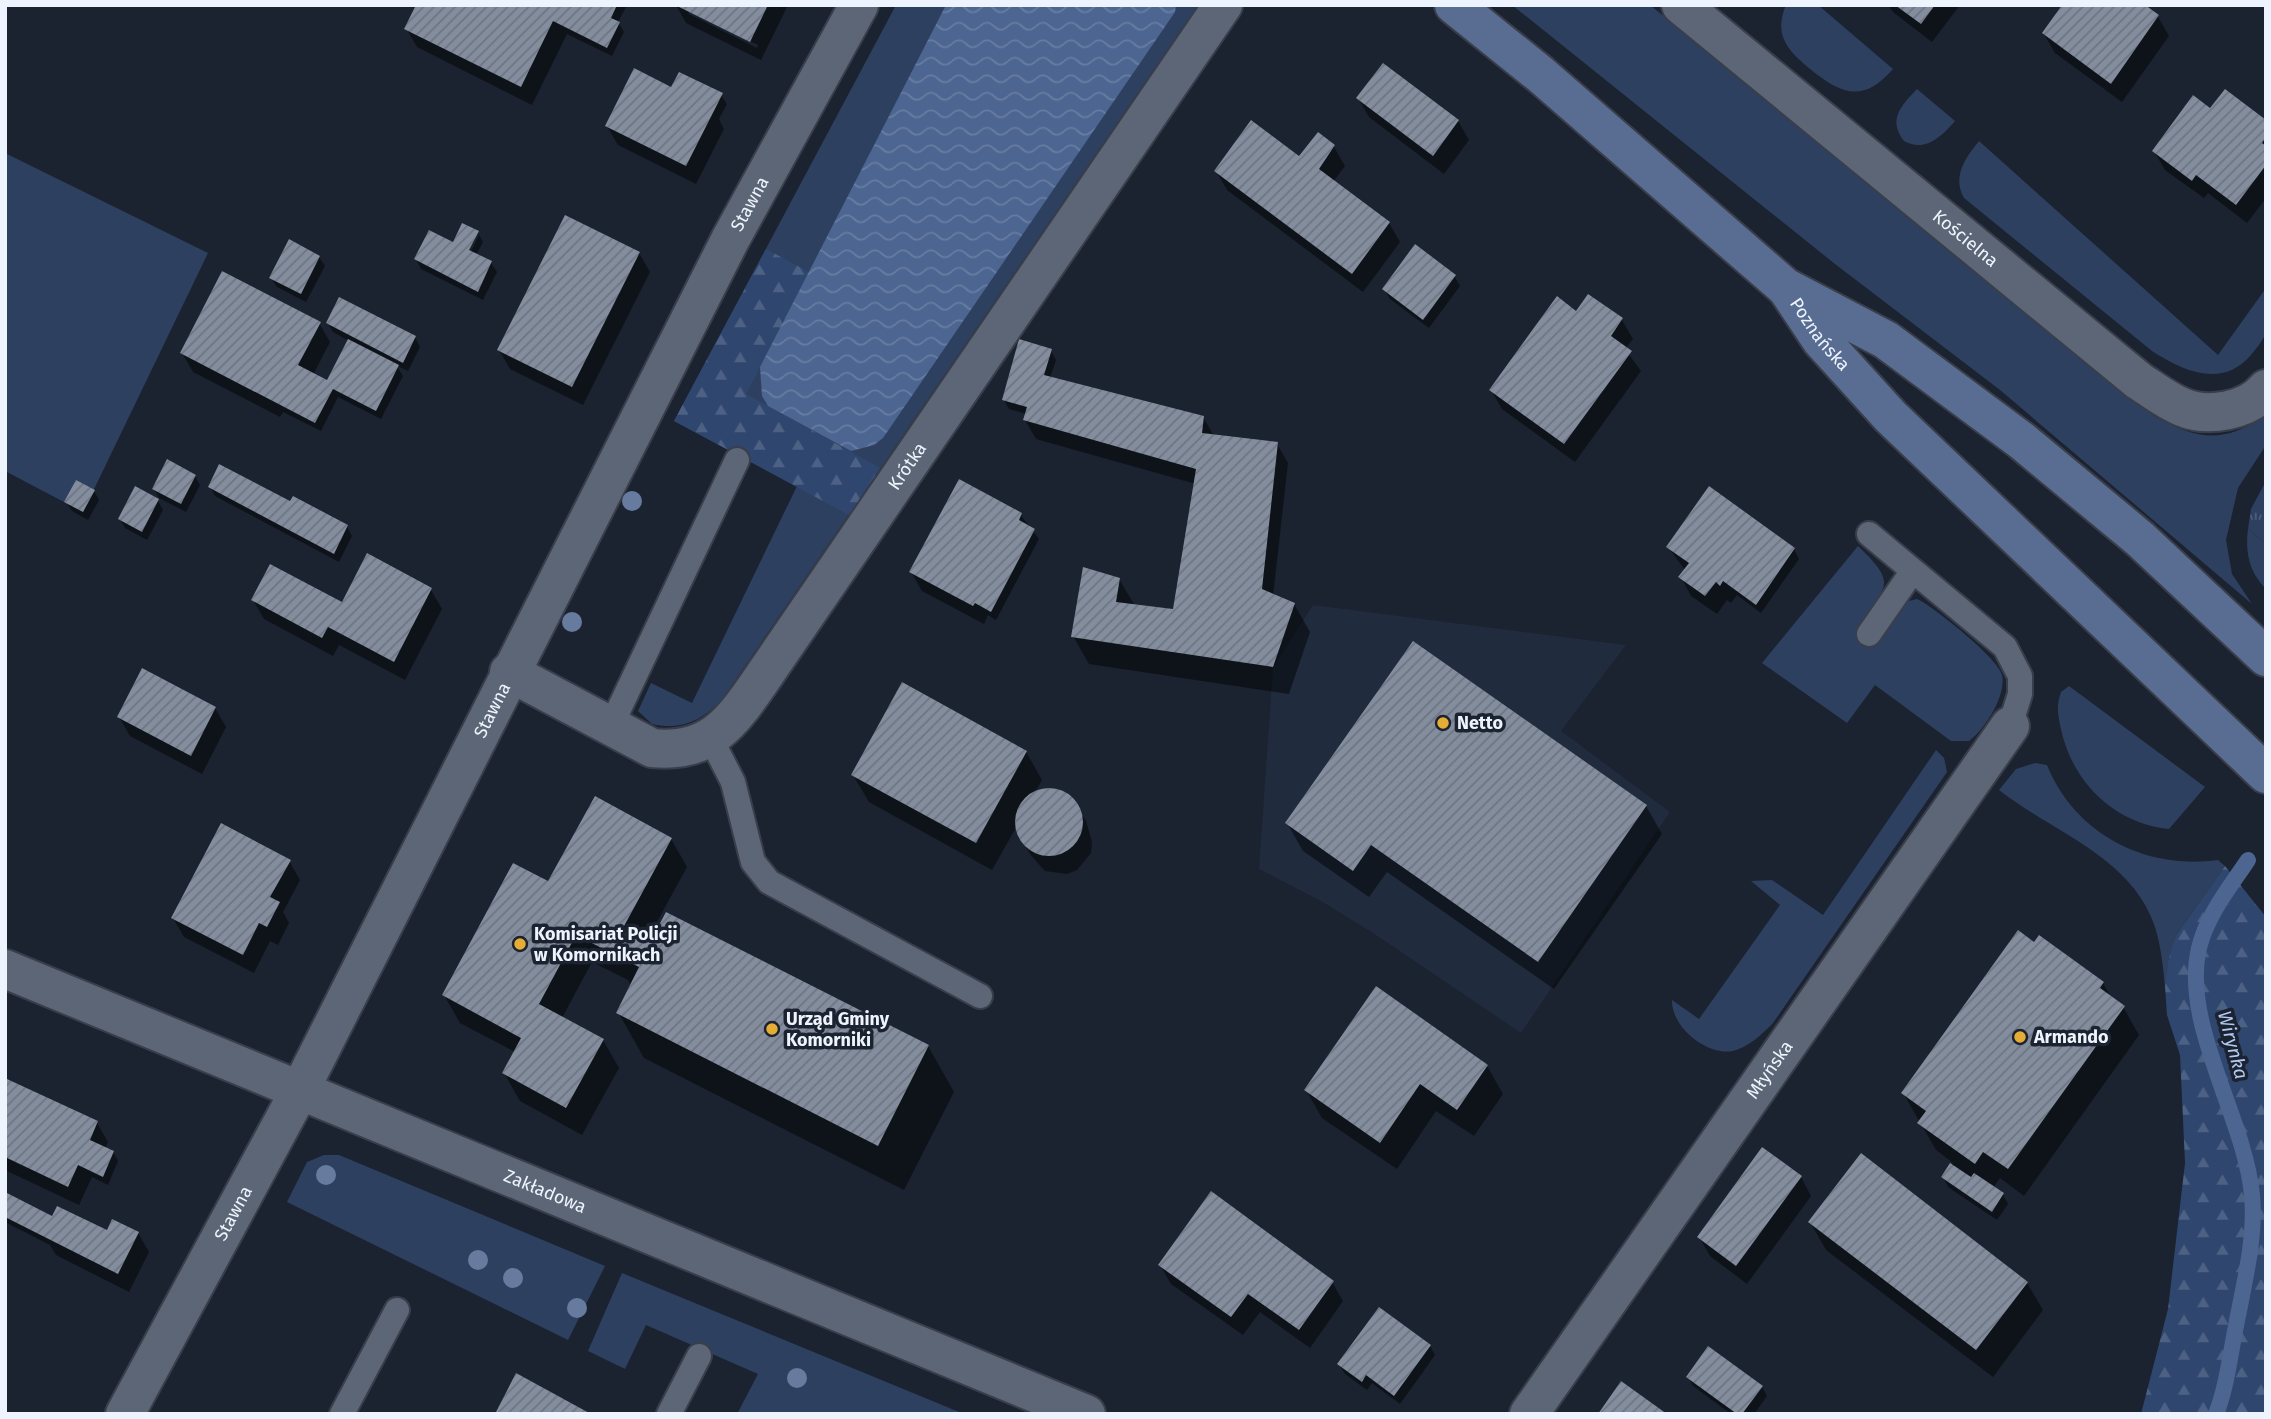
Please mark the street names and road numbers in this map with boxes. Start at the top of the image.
street label: Stawna [726,173,774,235]
street label: Kościelna [1928,205,2003,272]
street label: Poznańska [1785,294,1855,375]
street label: Krótka [883,438,931,494]
street label: Stawna [469,679,515,741]
street label: Młyńska [1742,1036,1798,1103]
street label: Zakładowa [501,1165,589,1218]
street label: Stawna [210,1182,257,1245]

